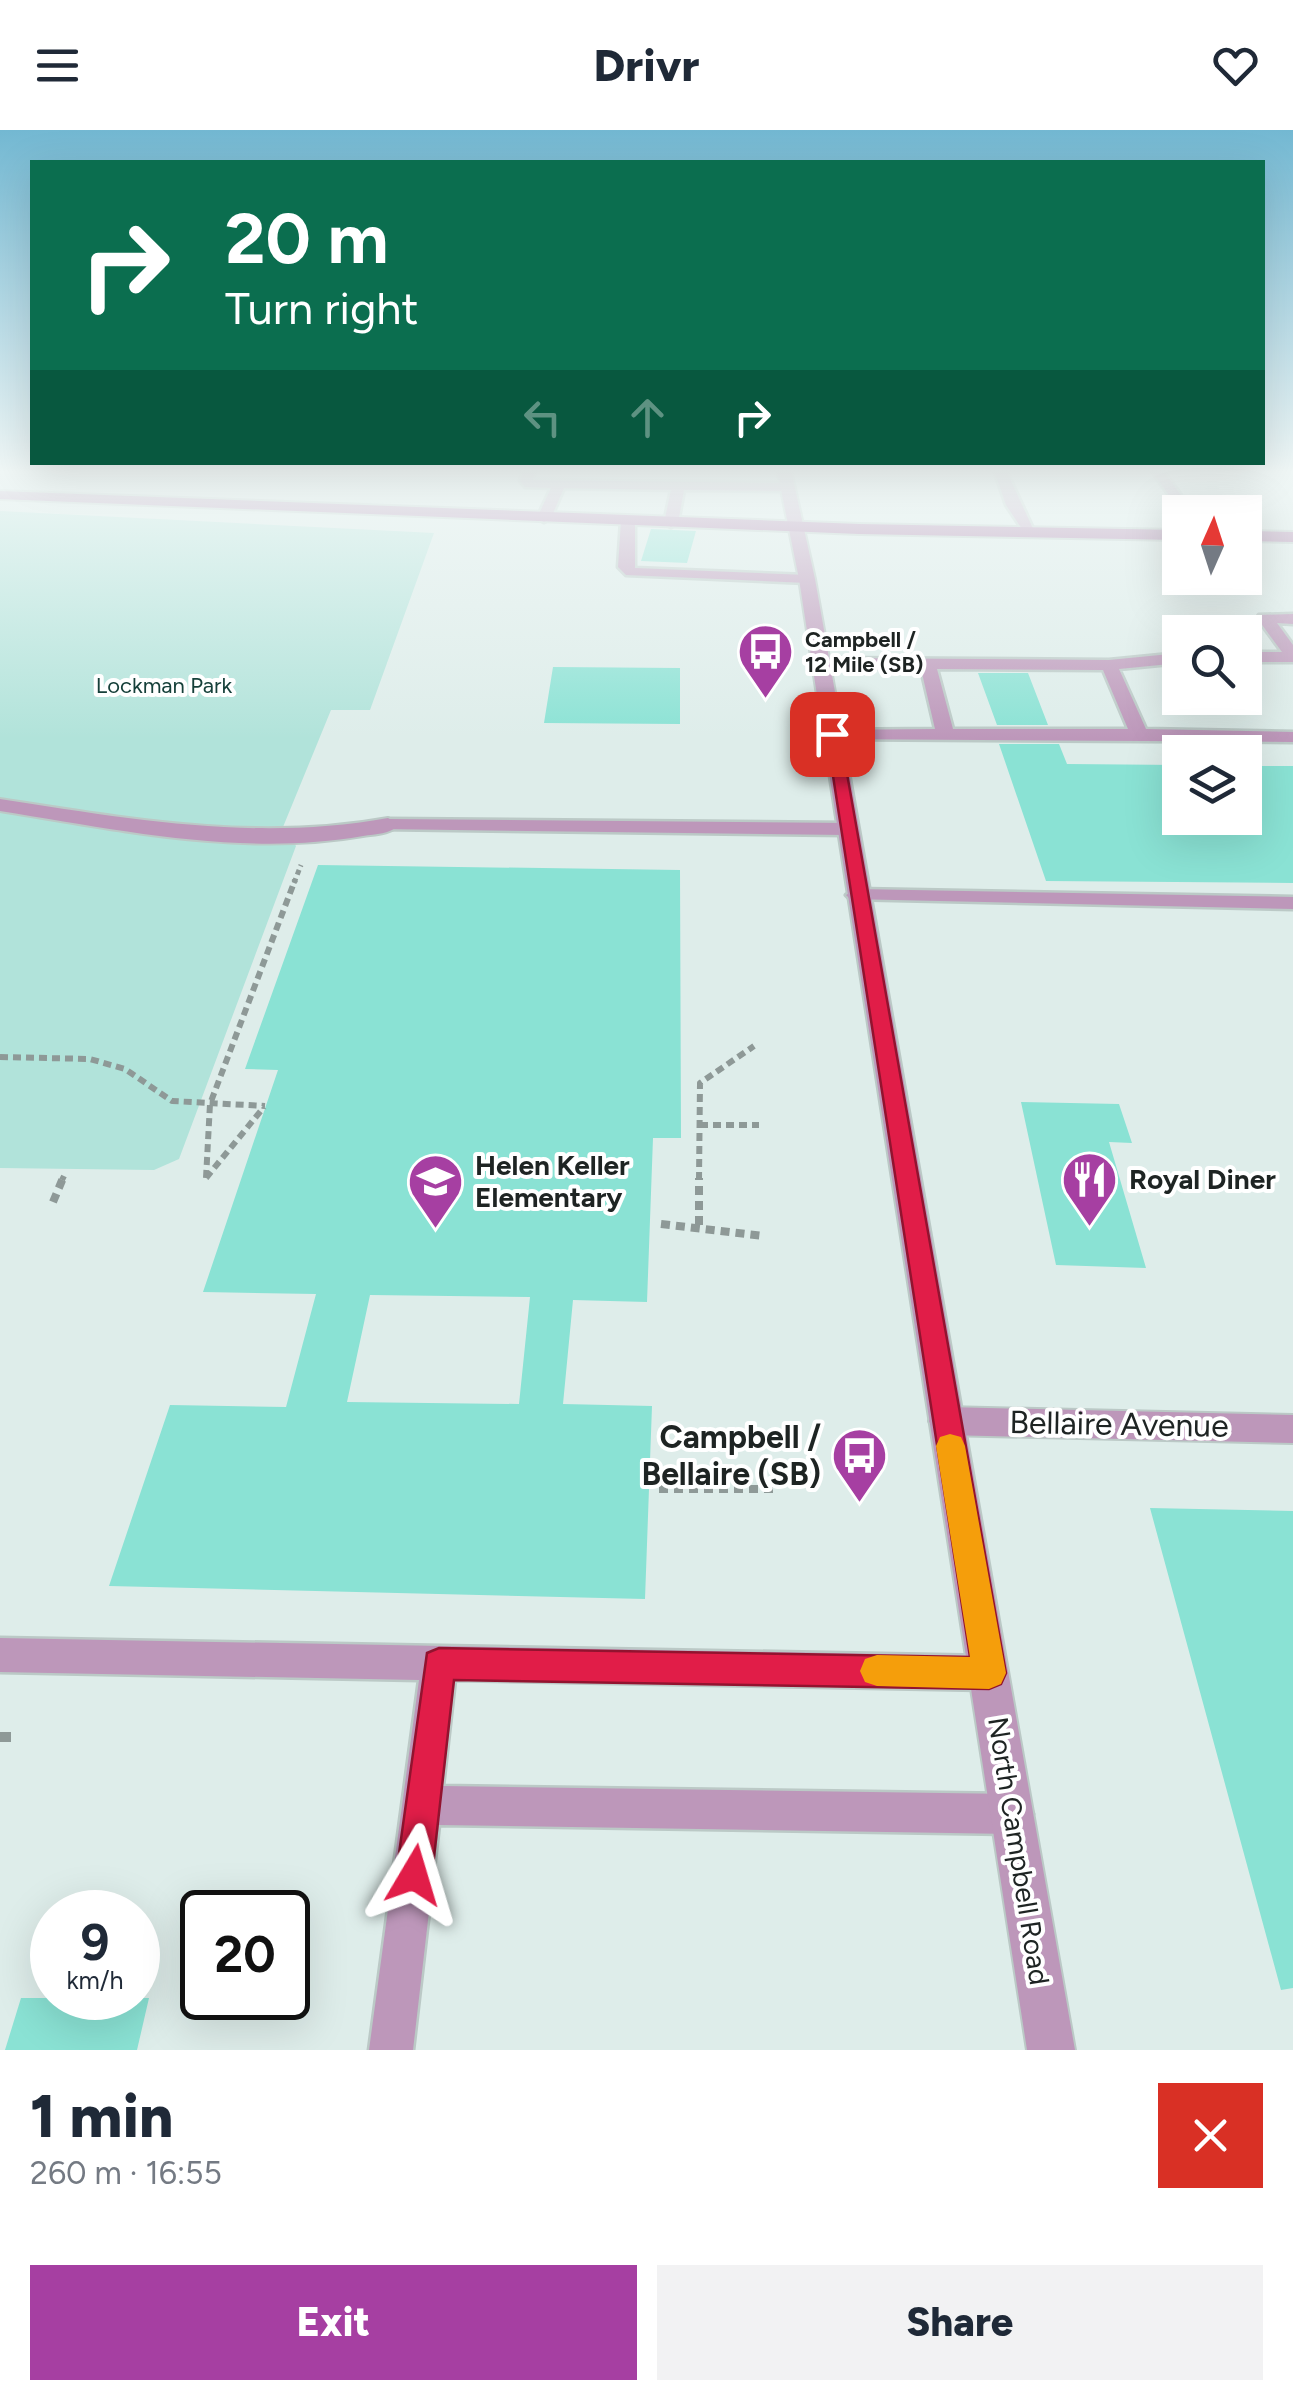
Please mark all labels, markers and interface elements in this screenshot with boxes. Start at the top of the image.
icon: menu [30,38,85,93]
text: Drivr [594,38,699,92]
icon: heart [1208,38,1263,93]
text: 20 m [225,196,389,281]
icon: right [60,200,190,330]
text: Turn right [225,281,418,335]
icon: left [515,390,570,445]
icon: ahead [620,390,675,445]
icon: right [725,390,780,445]
north arrow [1162,495,1262,595]
map controls [1162,495,1262,835]
button: search [1162,615,1262,715]
bus stop icon: Campbell / 12 Mile (SB) [736,622,796,701]
place label: Campbell / 12 Mile (SB) [805,626,923,678]
park label: Lockman Park [96,672,232,699]
pin [790,692,875,777]
icon: arrive [805,707,860,762]
button: layers [1162,735,1262,835]
place label: Helen Keller Elementary [475,1148,630,1214]
restaurant icon: Royal Diner [1060,1149,1120,1228]
school or university icon: Helen Keller Elementary [406,1151,466,1230]
place label: Royal Diner [1129,1162,1276,1196]
street label: Bellaire Avenue [1009,1403,1229,1445]
place label: Campbell / Bellaire (SB) [642,1418,821,1493]
bus stop icon: Campbell / Bellaire (SB) [830,1425,890,1504]
street label: North Campbell Road [981,1715,1057,1987]
position arrow [362,1823,466,1927]
speed limit sign: 20 [180,1890,310,2020]
text: 9 [80,1912,109,1973]
text: km/h [66,1965,124,1995]
text: 1 min [30,2080,173,2152]
button: close [1158,2083,1263,2188]
text: 260 m · 16:55 [30,2154,222,2192]
button: Exit [30,2265,637,2380]
button: Share [657,2265,1263,2380]

